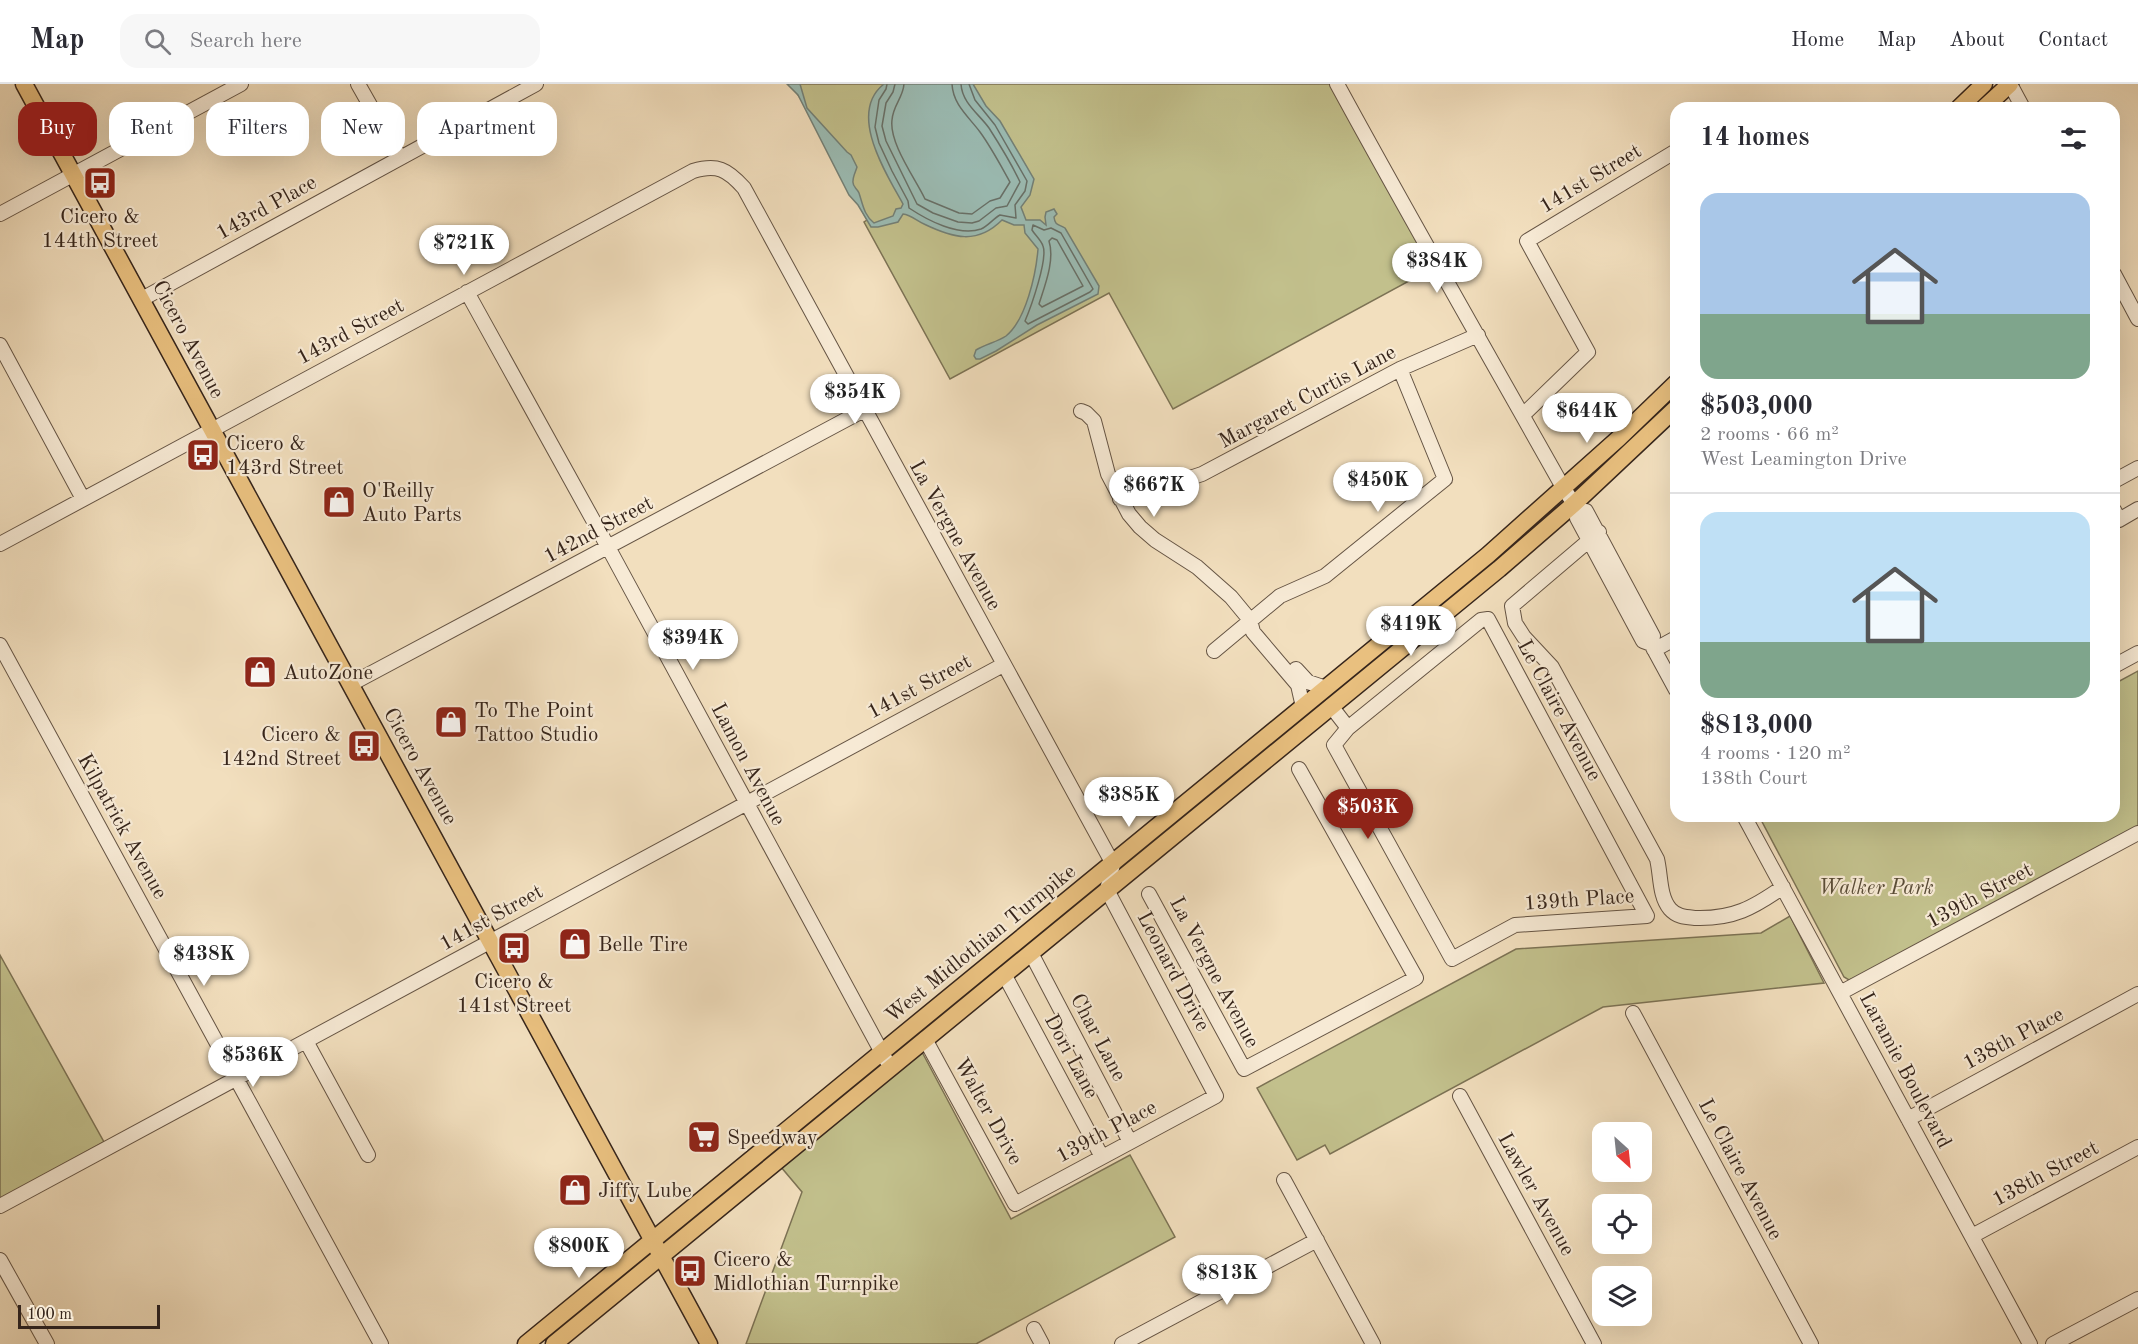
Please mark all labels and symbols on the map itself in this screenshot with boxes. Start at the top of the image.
street label: 141st Street [1536,141,1645,218]
bus stop icon: Cicero & 144th Street [82,165,118,201]
street label: 143rd Place [213,172,320,244]
place label: Cicero & 144th Street [42,207,158,252]
pin: $721K [422,225,506,276]
pin: $384K [1395,243,1479,294]
street label: Cicero Avenue [148,277,228,402]
street label: 143rd Street [294,295,408,369]
street label: Margaret Curtis Lane [1216,342,1400,453]
pin: $354K [813,374,897,425]
pin: $644K [1545,393,1629,444]
place label: Cicero & 143rd Street [226,434,344,479]
bus stop icon: Cicero & 143rd Street [185,437,221,473]
street label: La Vergne Avenue [905,457,1005,614]
pin: $450K [1336,462,1420,513]
pin: $667K [1112,467,1196,518]
place label: O'Reilly Auto Parts [362,481,462,526]
shop icon: O'Reilly Auto Parts [321,484,357,520]
street label: 142nd Street [541,493,657,568]
pin: $419K [1369,606,1453,657]
pin: $394K [651,620,735,671]
street label: Le Claire Avenue [1513,637,1605,785]
street label: 141st Street [864,651,975,723]
shop icon: AutoZone [242,654,278,690]
place label: AutoZone [283,663,373,684]
street label: Lamon Avenue [707,700,789,829]
place label: To The Point Tattoo Studio [474,701,598,746]
shop icon: To The Point Tattoo Studio [433,704,469,740]
street label: Cicero Avenue [379,705,460,829]
place label: Cicero & 142nd Street [221,725,341,770]
bus stop icon: Cicero & 142nd Street [346,728,382,764]
street label: Kilpatrick Avenue [73,750,170,903]
pin: $385K [1087,777,1171,828]
pin: $503K [1326,789,1410,840]
street label: 139th Street [1923,860,2036,933]
street label: West Midlothian Turnpike [882,861,1080,1027]
park label: Walker Park [1818,878,1934,899]
street label: 141st Street [437,881,547,955]
street label: 139th Place [1523,886,1635,915]
street label: La Vergne Avenue [1165,894,1262,1052]
street label: Leonard Drive [1132,909,1213,1035]
shop icon: Belle Tire [557,926,593,962]
bus stop icon: Cicero & 141st Street [496,930,532,966]
place label: Belle Tire [598,935,688,956]
pin: $438K [162,936,246,987]
place label: Cicero & 141st Street [457,972,571,1017]
street label: Laramie Boulevard [1855,989,1955,1152]
street label: Char Lane [1066,990,1129,1085]
street label: 138th Place [1960,1004,2067,1074]
street label: Dori Lane [1040,1011,1102,1102]
pin: $536K [211,1037,295,1088]
street label: Walter Drive [950,1055,1026,1169]
street label: Le Claire Avenue [1694,1096,1786,1244]
street label: 139th Place [1053,1097,1160,1167]
supermarket icon: Speedway [686,1119,722,1155]
north arrow [1592,1122,1652,1182]
place label: Speedway [727,1128,818,1149]
street label: Lawler Avenue [1493,1130,1578,1260]
street label: 138th Street [1989,1138,2102,1211]
shop icon: Jiffy Lube [557,1172,593,1208]
place label: Jiffy Lube [598,1181,692,1202]
pin: $800K [537,1228,621,1279]
place label: Cicero & Midlothian Turnpike [713,1250,899,1295]
bus stop icon: Cicero & Midlothian Turnpike [672,1253,708,1289]
pin: $813K [1185,1255,1269,1306]
scale bar [18,1302,160,1330]

